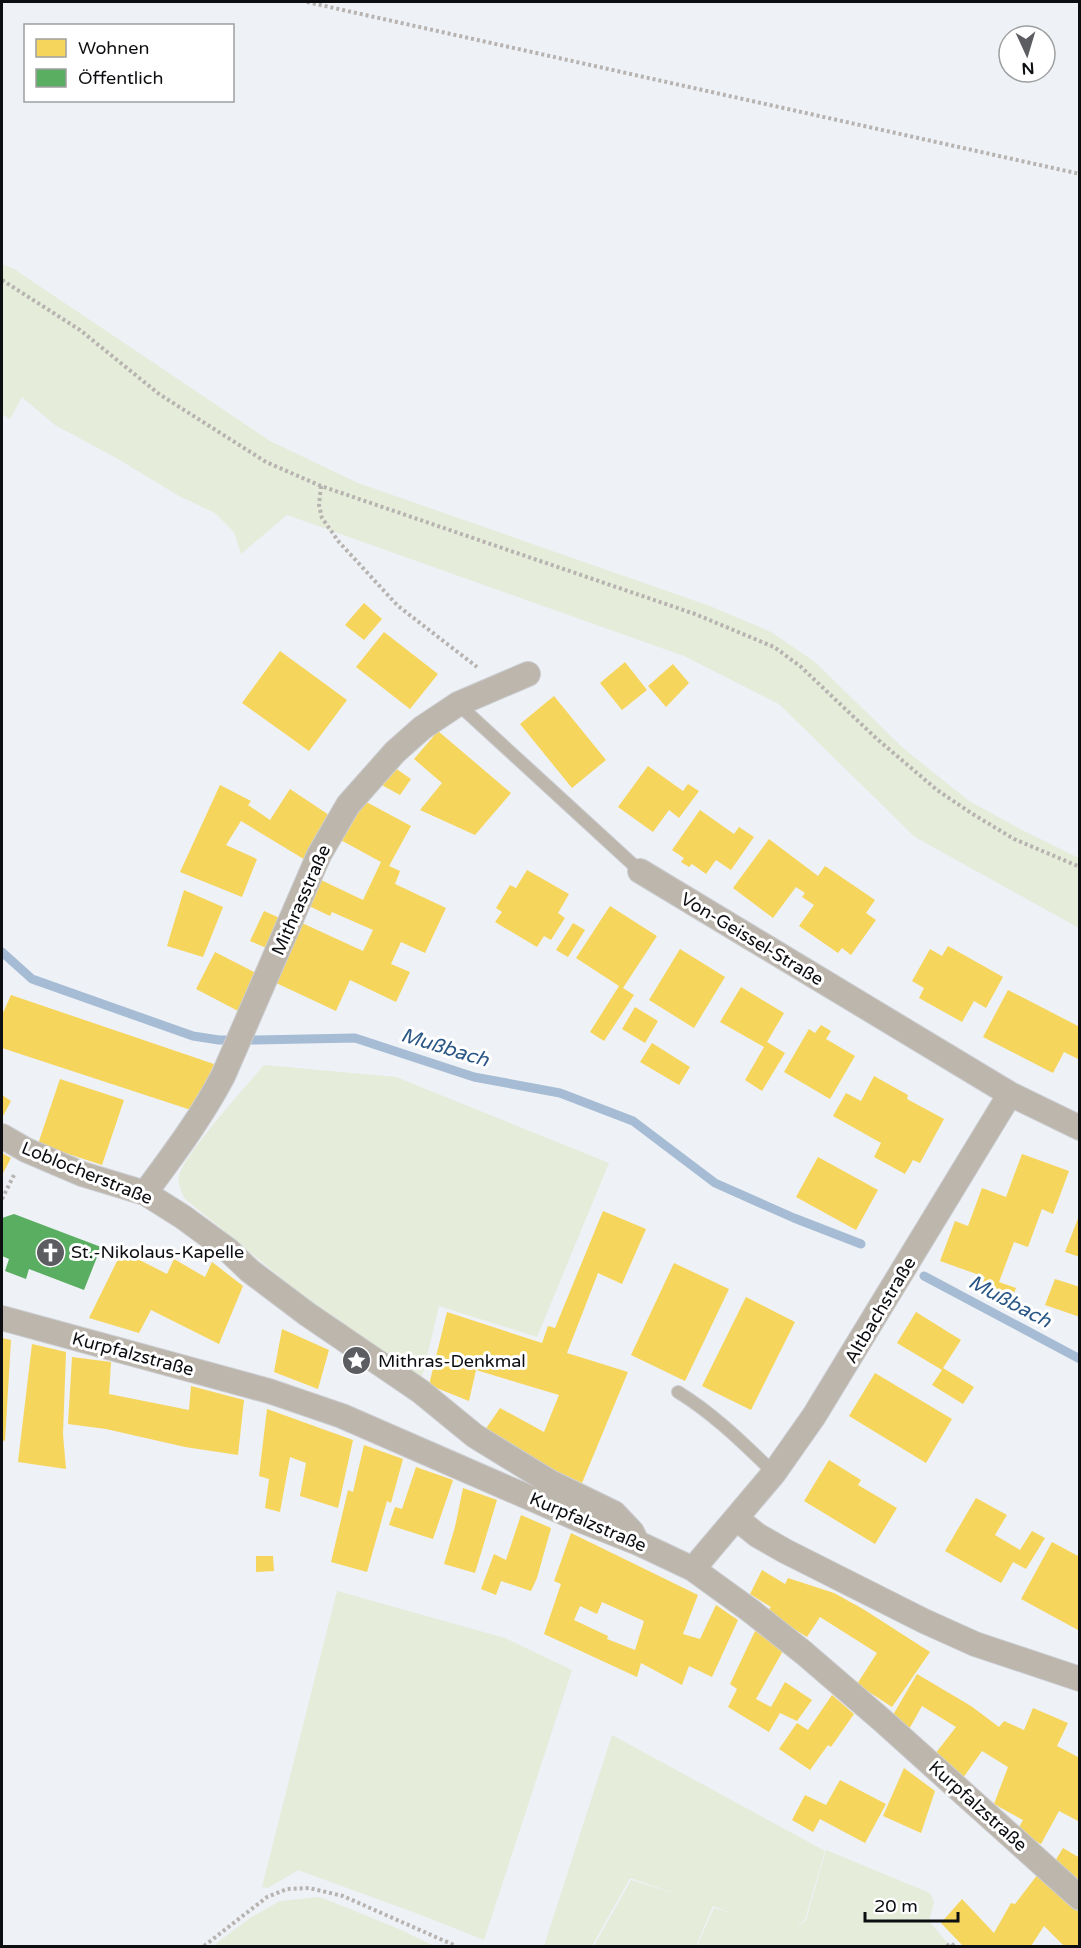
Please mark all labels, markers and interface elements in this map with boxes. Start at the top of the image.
legend [24,24,234,102]
north arrow [997,24,1057,84]
text: Wohnen [78,37,149,59]
text: N [1021,58,1035,78]
text: Öffentlich [78,67,163,89]
street label: Mithrasstraße [267,841,335,959]
street label: Von-Geissel-Straße [677,888,827,990]
water label: Mußbach [398,1023,492,1073]
street label: Loblocherstraße [18,1137,156,1209]
church icon: St.-Nikolaus-Kapelle [34,1236,66,1268]
place label: St.-Nikolaus-Kapelle [71,1241,244,1263]
street label: Altbachstraße [840,1253,920,1367]
water label: Mußbach [964,1270,1056,1334]
street label: Kurpfalzstraße [70,1327,196,1381]
place icon: Mithras-Denkmal [341,1345,373,1377]
place label: Mithras-Denkmal [378,1350,526,1372]
street label: Kurpfalzstraße [526,1487,650,1557]
street label: Kurpfalzstraße [924,1756,1032,1856]
scale bar [865,1885,958,1923]
text: 20 m [874,1895,918,1917]

